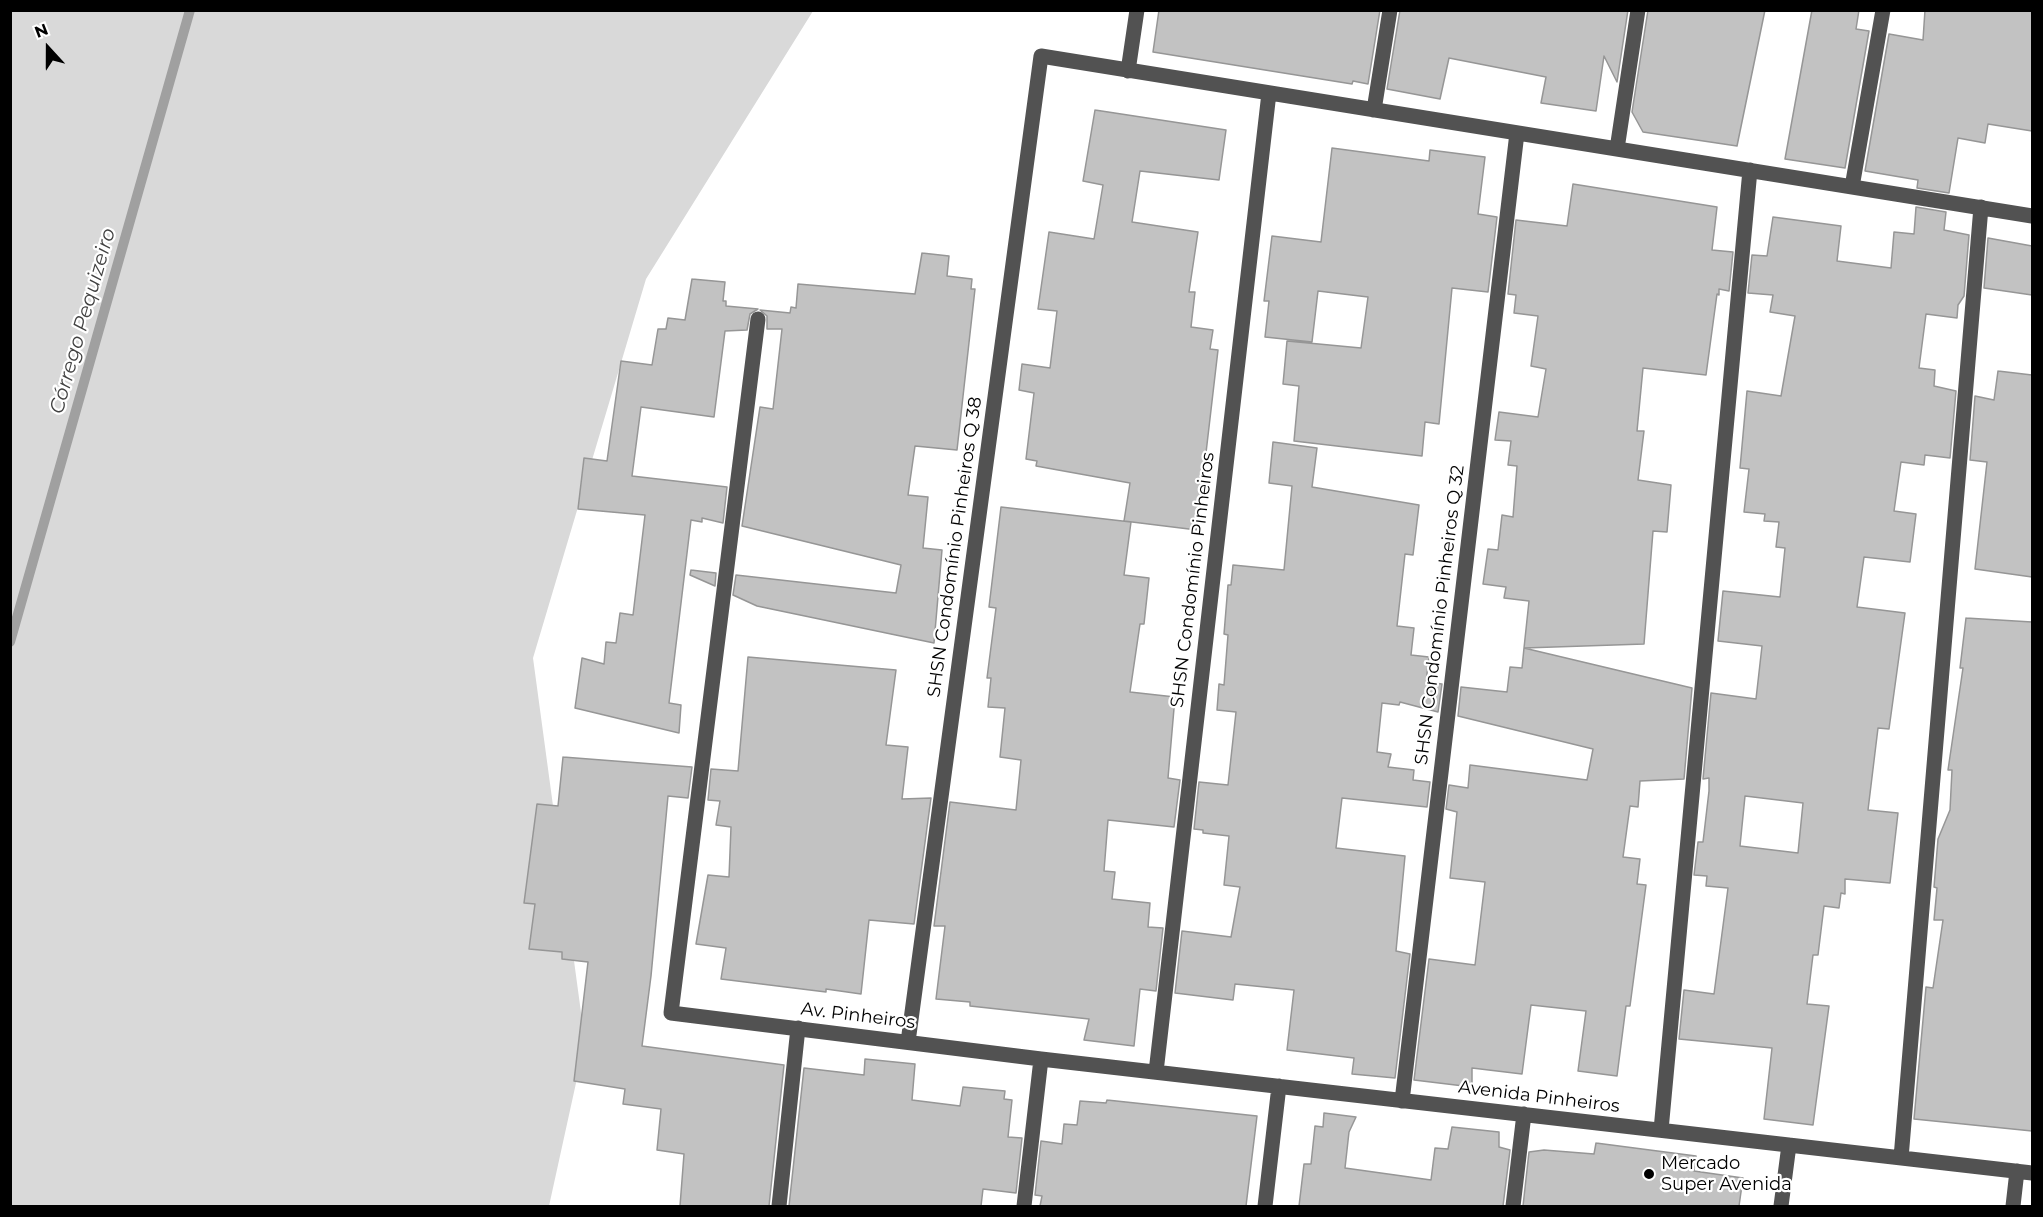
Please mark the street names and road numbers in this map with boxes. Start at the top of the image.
street label: SHSN Condomínio Pinheiros Q 38 [923,395,987,699]
street label: SHSN Condomínio Pinheiros [1167,451,1219,709]
street label: SHSN Condomínio Pinheiros Q 32 [1411,464,1469,766]
street label: Av. Pinheiros [800,998,916,1034]
street label: Avenida Pinheiros [1457,1076,1621,1118]

